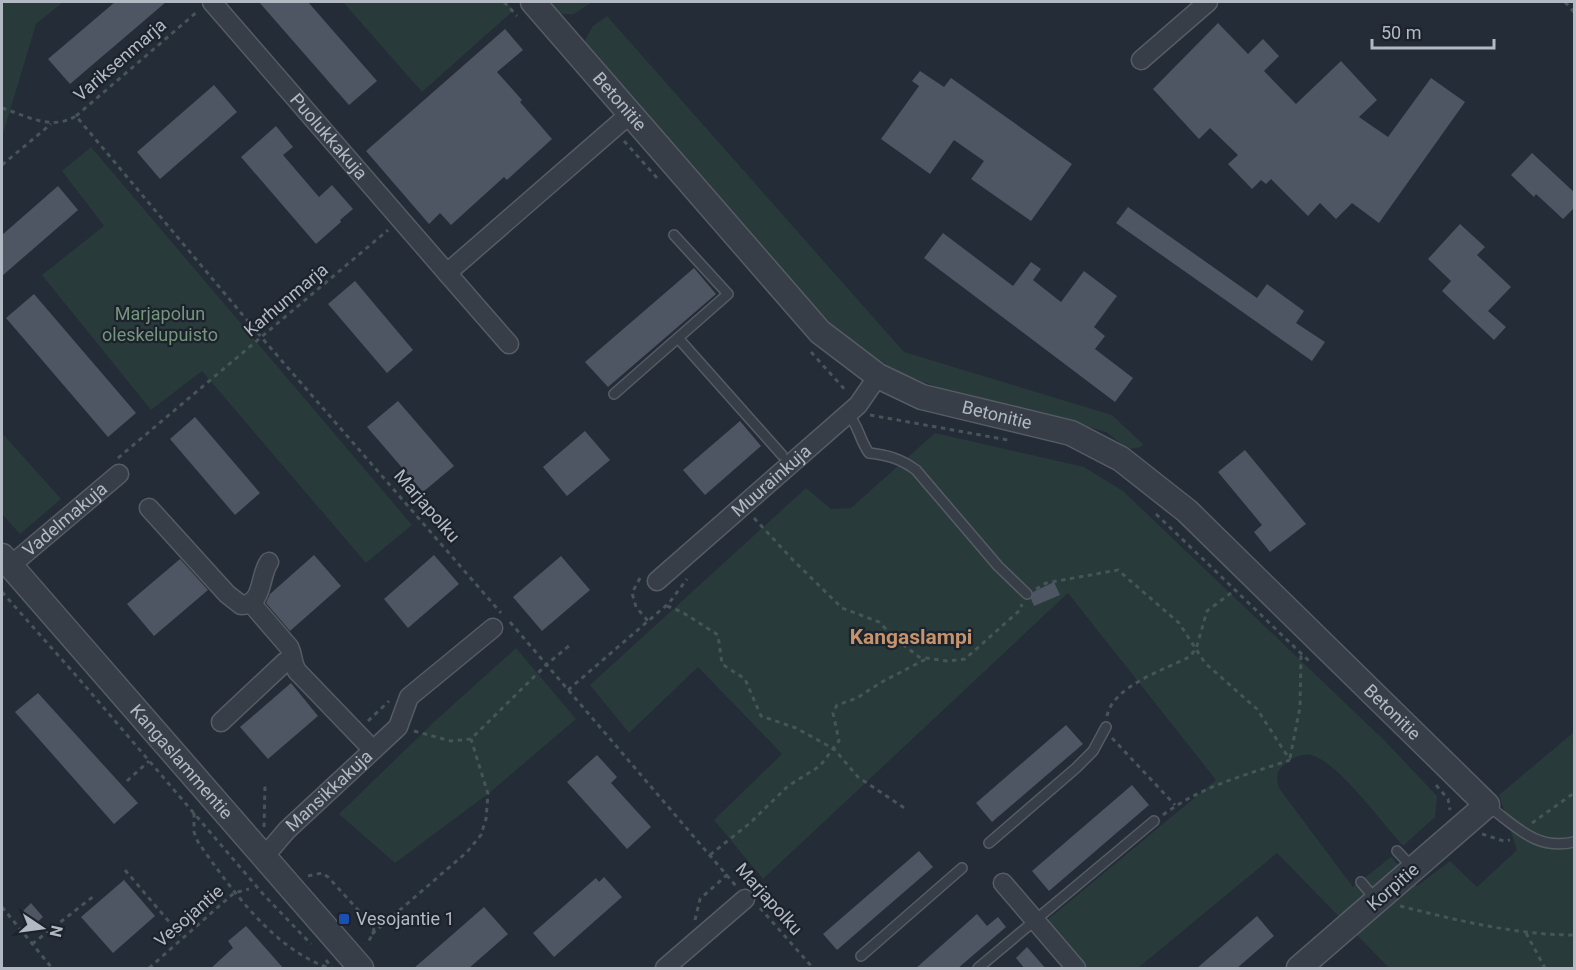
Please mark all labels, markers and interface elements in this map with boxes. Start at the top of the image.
scale bar [1372,12,1494,50]
street label: Variksenmarja [69,14,170,105]
text: 50 m [1381,22,1421,43]
street label: Betonitie [589,68,651,135]
street label: Puolukkakuja [286,89,372,183]
street label: Karhunmarja [240,259,332,341]
park label: Marjapolun oleskelupuisto [102,303,218,345]
street label: Betonitie [960,396,1034,433]
street label: Muurainkuja [727,440,815,521]
street label: Marjapolku [390,465,465,546]
street label: Vadelmakuja [18,478,111,561]
district label: Kangaslampi [850,625,972,649]
street label: Betonitie [1360,680,1425,744]
street label: Kangaslammentie [126,700,237,823]
street label: Mansikkakuja [281,745,376,836]
street label: Marjapolku [732,858,807,939]
street label: Korpitie [1362,858,1423,915]
street label: Vesojantie [150,880,227,951]
north arrow [12,898,72,958]
place label: Vesojantie 1 [356,908,455,929]
marker: Vesojantie 1 [337,912,351,926]
text: N [46,924,67,939]

